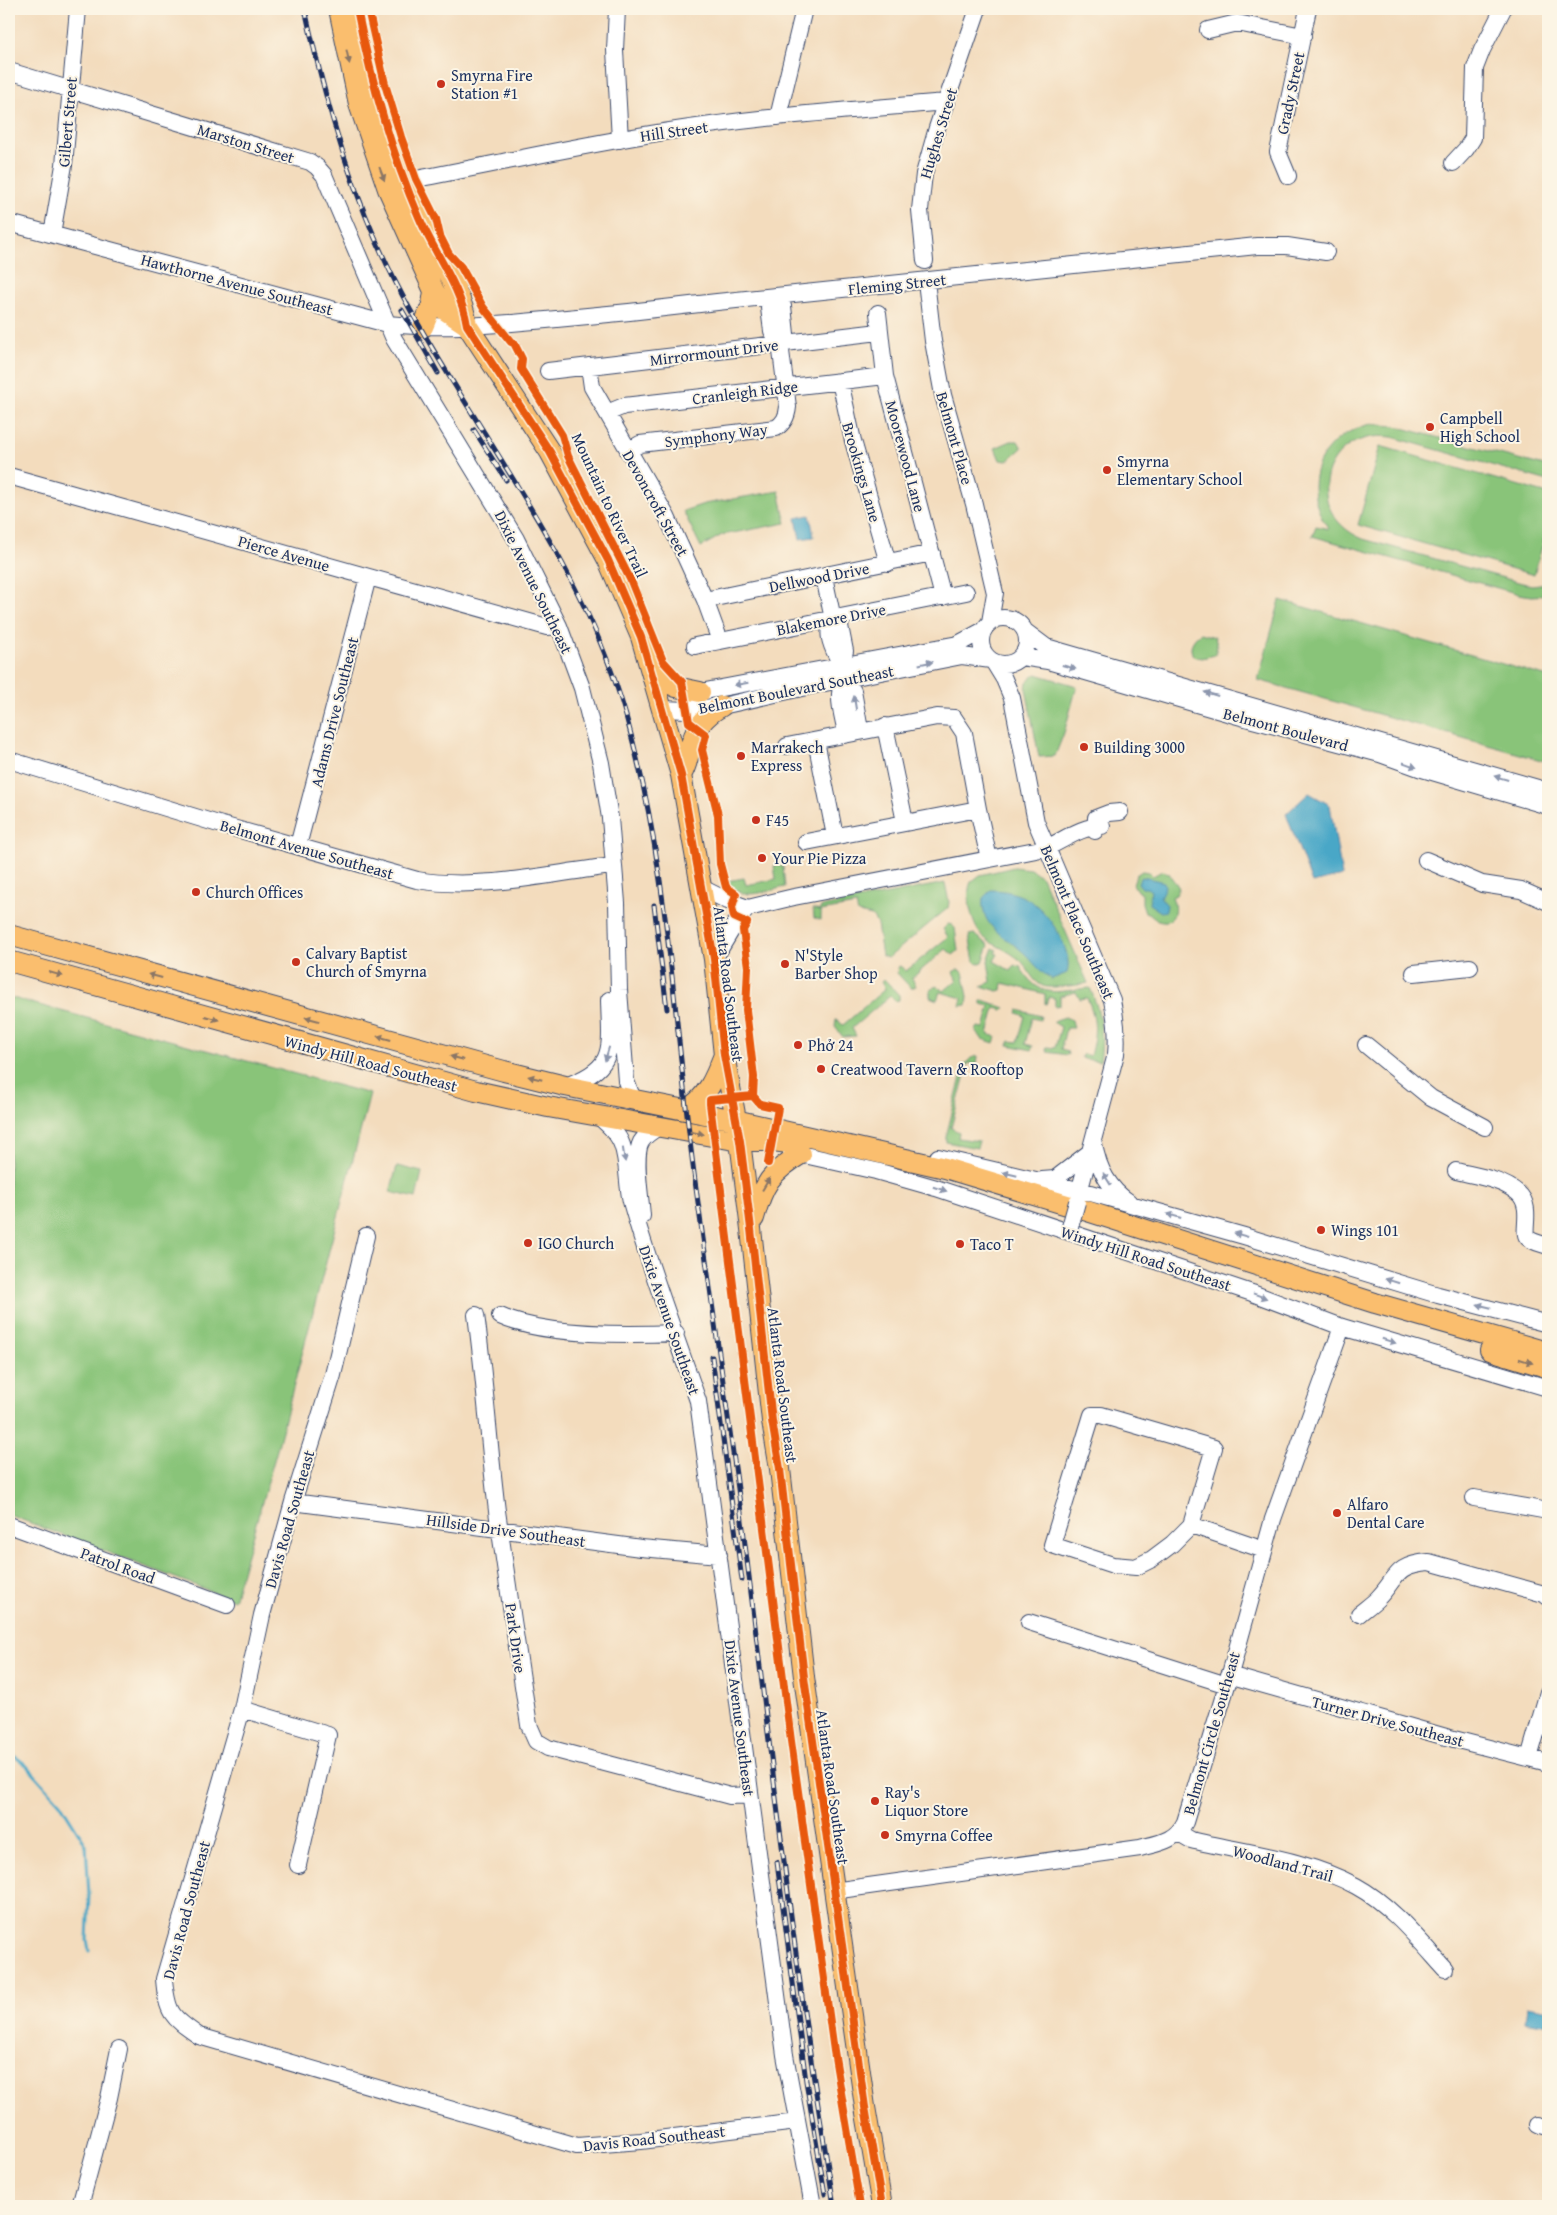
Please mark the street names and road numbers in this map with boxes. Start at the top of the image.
street label: Grady Street [1270,49,1311,137]
street label: Gilbert Street [51,76,83,168]
street label: Hughes Street [913,84,963,181]
street label: Hill Street [639,114,710,148]
street label: Marston Street [194,117,298,169]
street label: Hawthorne Avenue Southeast [138,247,336,321]
street label: Fleming Street [847,267,947,301]
street label: Mirrormount Drive [648,332,780,372]
street label: Cranleigh Ridge [691,374,799,410]
street label: Belmont Place [930,389,980,487]
street label: Moorewood Lane [880,398,932,514]
street label: Symphony Way [663,417,769,453]
street label: Brookings Lane [836,419,888,525]
street label: Mountain to River Trail [566,429,654,582]
street label: Devoncroft Street [617,445,695,561]
street label: Dixie Avenue Southeast [489,506,579,658]
street label: Pierce Avenue [235,528,333,578]
street label: Dellwood Drive [767,556,871,598]
street label: Blakemore Drive [774,597,888,641]
street label: Adams Drive Southeast [304,634,364,790]
street label: Belmont Boulevard Southeast [696,658,896,720]
street label: Belmont Boulevard [1221,701,1352,757]
street label: Belmont Avenue Southeast [217,813,397,885]
street label: Belmont Place Southeast [1035,841,1122,1003]
street label: Atlanta Road Southeast [708,905,750,1063]
street label: Windy Hill Road Southeast [282,1028,460,1098]
street label: Windy Hill Road Southeast [1058,1219,1235,1297]
street label: Dixie Avenue Southeast [633,1242,707,1398]
street label: Atlanta Road Southeast [762,1306,804,1464]
street label: Davis Road Southeast [258,1447,320,1591]
street label: Hillside Drive Southeast [425,1507,587,1553]
street label: Patrol Road [77,1540,159,1590]
street label: Park Drive [499,1602,533,1674]
street label: Dixie Avenue Southeast [719,1639,762,1798]
street label: Belmont Circle Southeast [1176,1648,1246,1817]
street label: Turner Drive Southeast [1309,1689,1467,1753]
street label: Atlanta Road Southeast [810,1708,856,1866]
street label: Davis Road Southeast [156,1838,216,1982]
street label: Woodland Trail [1230,1838,1336,1888]
street label: Davis Road Southeast [582,2119,727,2157]

